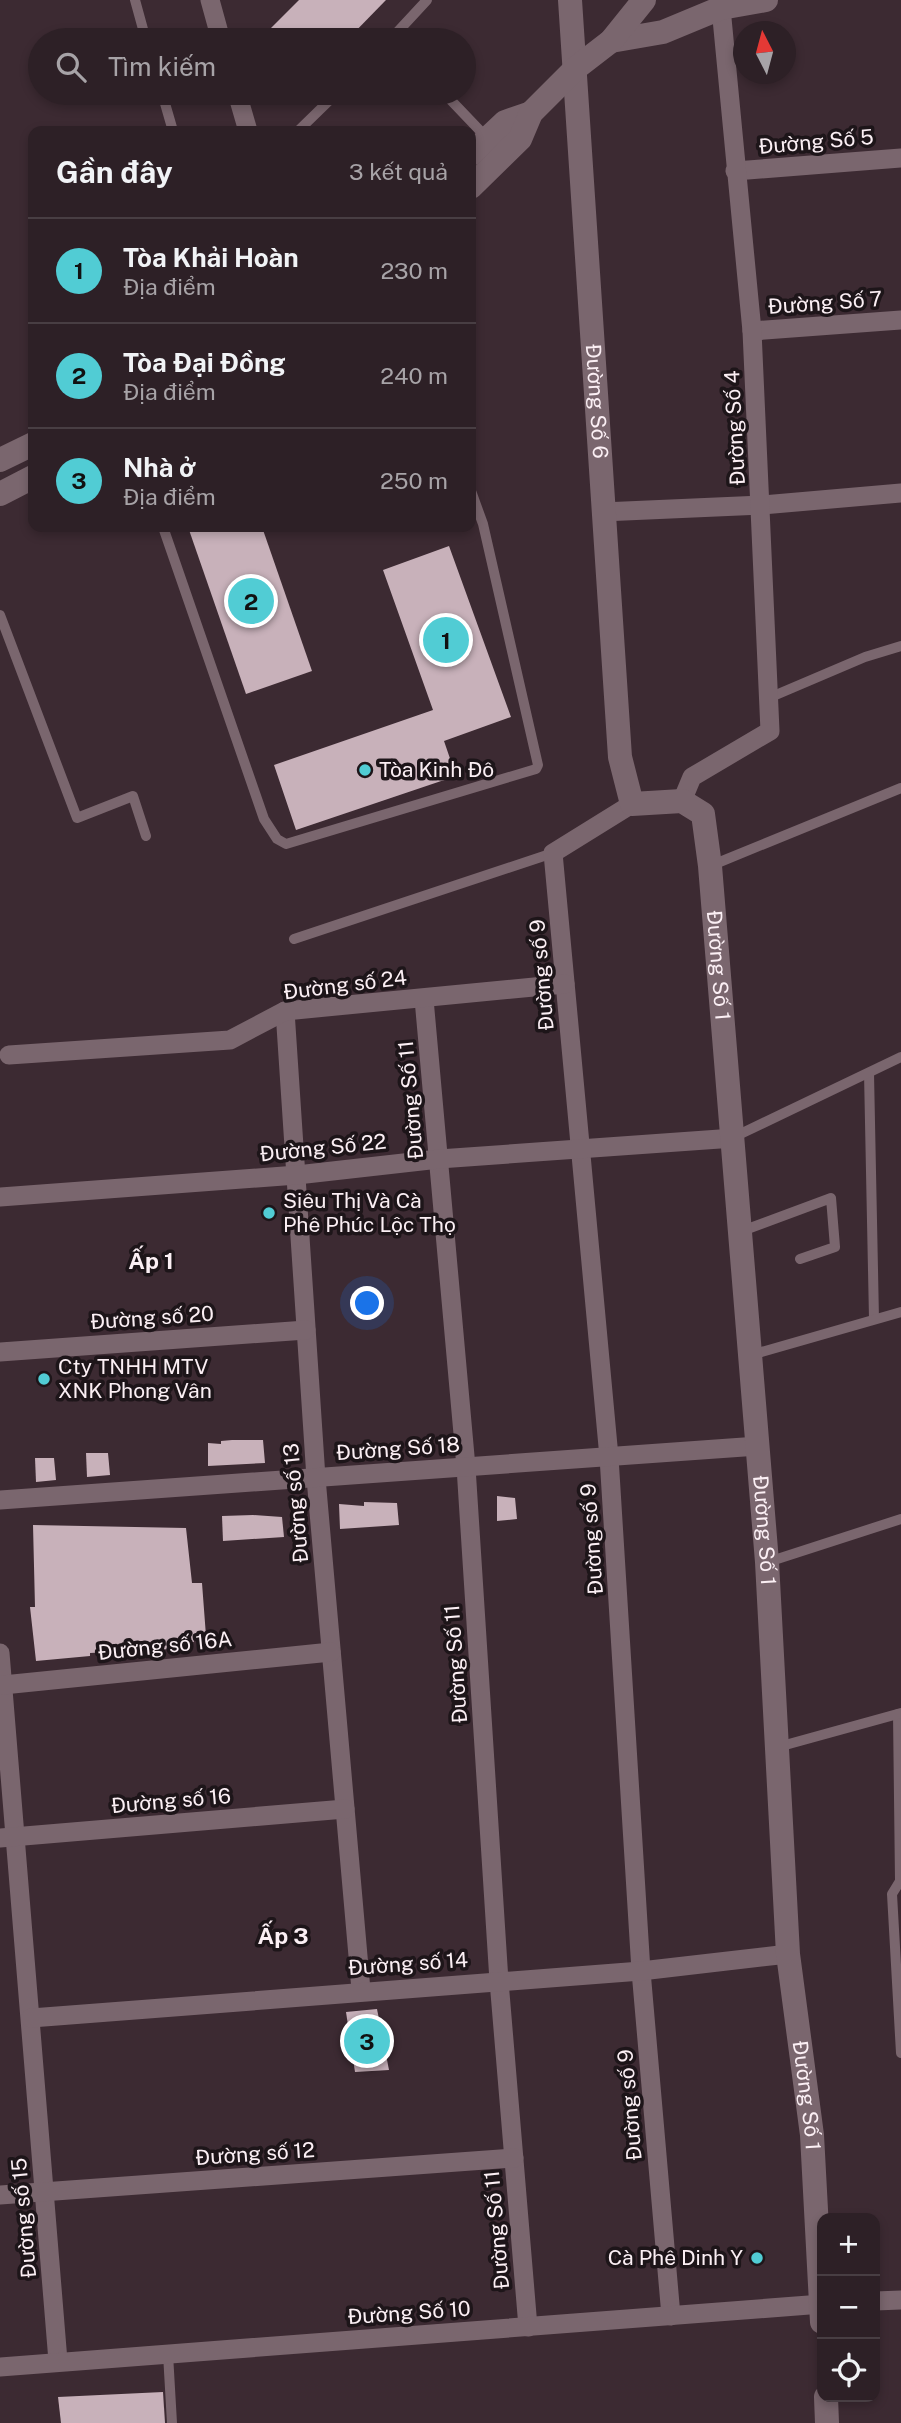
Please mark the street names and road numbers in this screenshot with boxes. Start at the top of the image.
street label: Đường Số 5 [757,124,875,159]
street label: Đường Số 7 [767,286,883,319]
street label: Đường Số 6 [581,343,613,459]
street label: Đường Số 4 [719,370,750,486]
street label: Đường Số 1 [702,909,736,1021]
street label: Đường số 9 [524,918,559,1032]
street label: Đường số 24 [282,965,408,1004]
street label: Đường Số 11 [393,1040,428,1160]
street label: Đường Số 22 [259,1128,387,1167]
street label: Đường số 20 [89,1301,215,1334]
street label: Đường Số 18 [335,1432,461,1465]
street label: Đường số 13 [278,1442,313,1564]
street label: Đường Số 1 [748,1474,781,1586]
street label: Đường số 9 [575,1483,608,1596]
street label: Đường Số 11 [439,1604,472,1724]
street label: Đường số 16A [97,1626,233,1665]
street label: Đường số 16 [110,1783,232,1818]
street label: Đường số 14 [347,1947,469,1980]
street label: Đường Số 1 [788,2039,826,2151]
street label: Đường số 9 [612,2048,647,2162]
street label: Đường số 12 [194,2137,315,2170]
street label: Đường số 15 [6,2157,41,2279]
street label: Đường Số 11 [479,2170,514,2290]
street label: Đường Số 10 [347,2296,471,2329]

